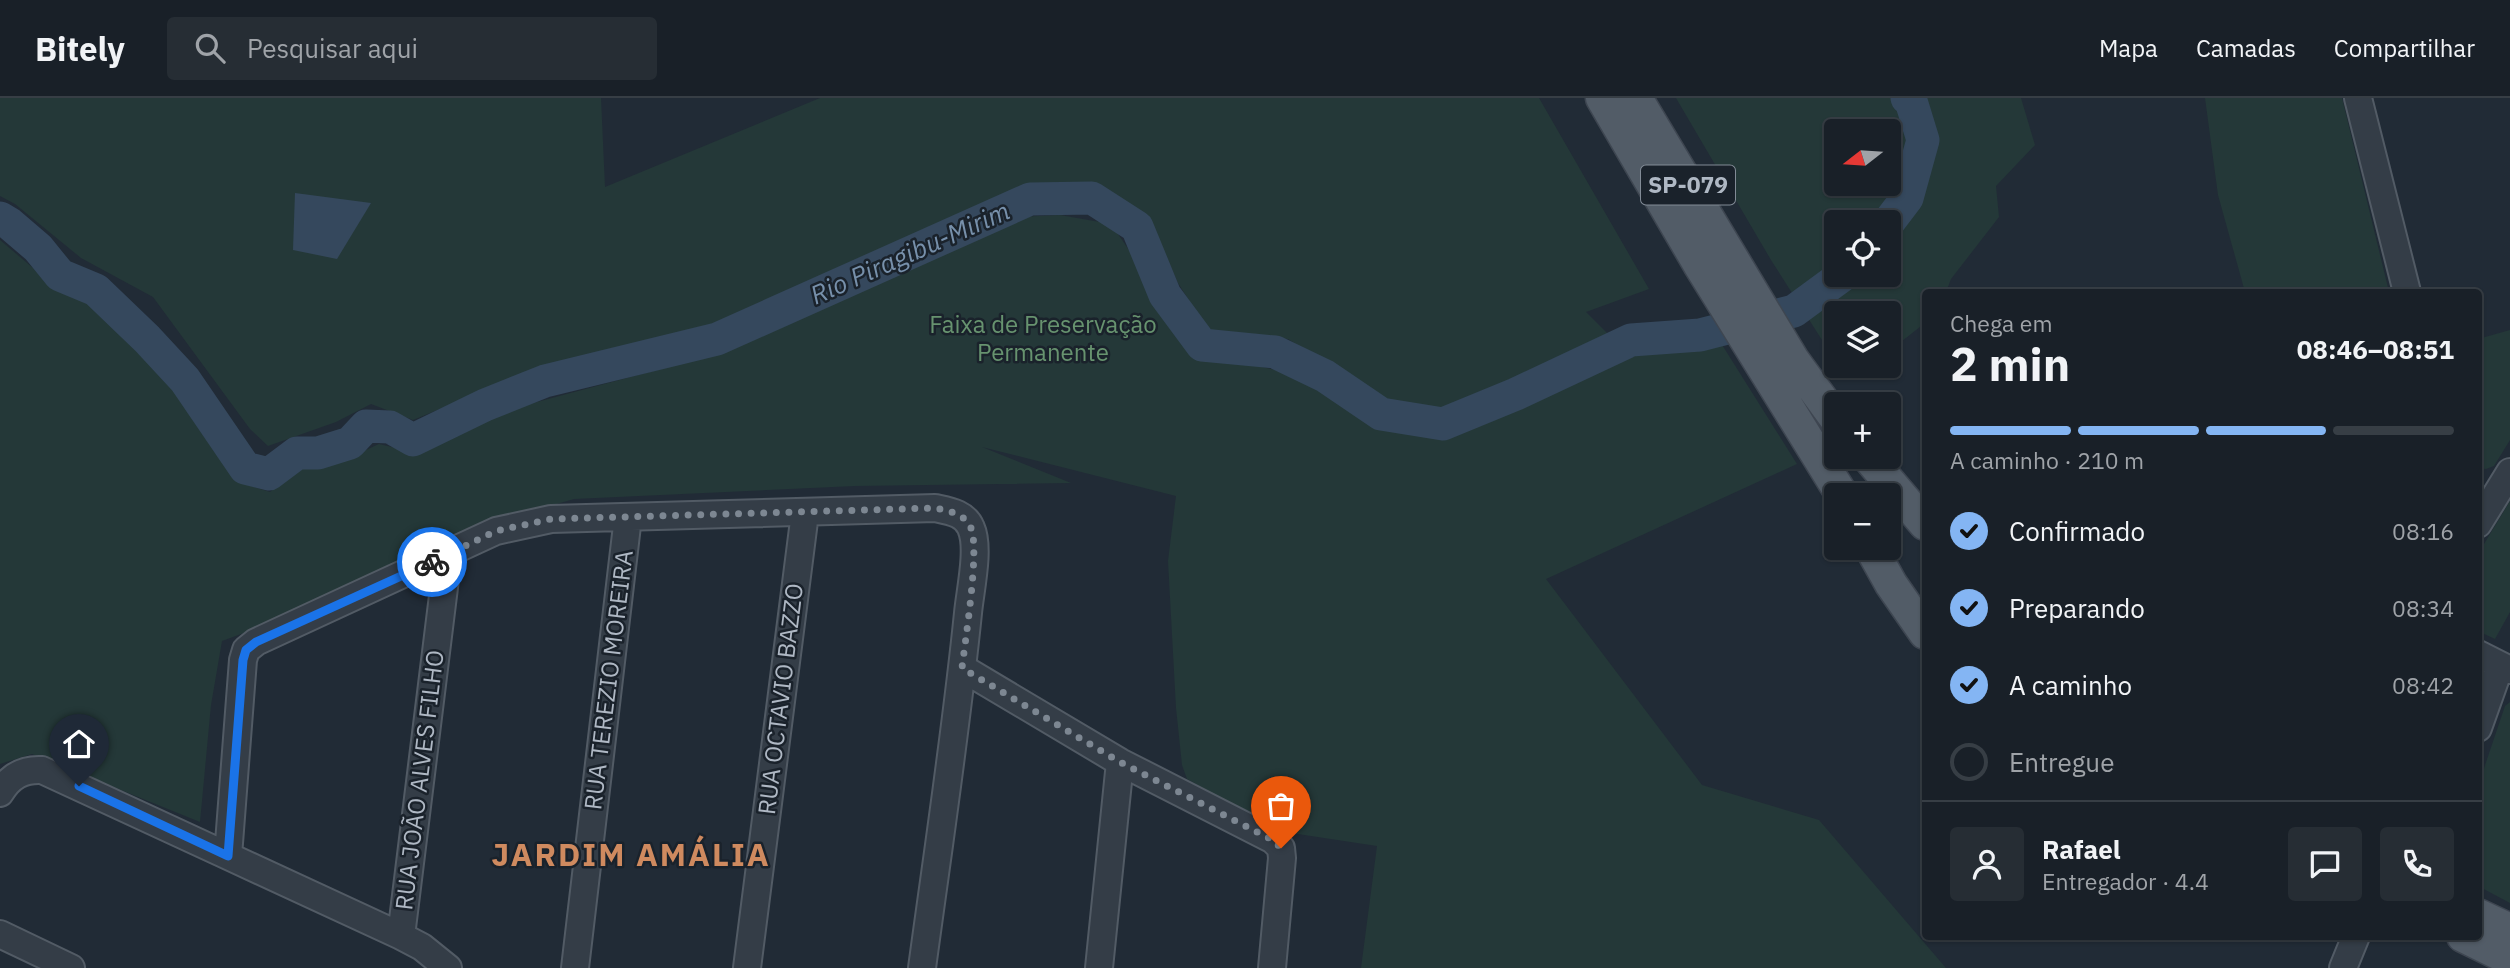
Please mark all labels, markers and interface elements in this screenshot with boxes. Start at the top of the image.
search box [167,17,657,80]
text: Bitely [35,27,125,70]
icon: search [191,29,229,67]
text: Pesquisar aqui [247,31,418,65]
text: Mapa [2099,32,2158,64]
text: Camadas [2196,32,2296,64]
text: Compartilhar [2334,32,2475,64]
north arrow [1824,119,1900,196]
map controls [1824,119,1901,560]
road number: SP-079 [1641,166,1735,204]
water label: Rio Piragibu-Mirim [805,193,1015,311]
button: locate [1824,210,1901,287]
button: layers [1824,301,1901,378]
park label: Faixa de Preservação Permanente [929,308,1157,368]
text: Chega em [1950,308,2052,338]
text: 08:46–08:51 [2297,332,2454,366]
text: 2 min [1950,334,2070,394]
button: + [1824,392,1901,469]
text: A caminho · 210 m [1950,445,2144,475]
button: − [1824,483,1901,560]
icon: check [1950,512,1988,550]
text: Confirmado [2009,514,2145,548]
text: 08:16 [2392,516,2454,546]
courier [397,527,467,597]
icon: bike [413,543,451,581]
street label: RUA TEREZIO MOREIRA [576,548,640,812]
street label: RUA OCTAVIO BAZZO [750,581,810,816]
icon: check [1950,589,1988,627]
text: Preparando [2009,591,2145,625]
text: 08:34 [2392,593,2454,623]
street label: RUA JOÃO ALVES FILHO [387,648,451,912]
icon: check [1950,666,1988,704]
text: A caminho [2009,668,2132,702]
text: 08:42 [2392,670,2454,700]
pin [49,714,109,786]
icon: home [60,725,98,763]
text: Entregue [2009,745,2114,779]
pin [1251,776,1311,848]
icon: bag [1262,787,1300,825]
button: person [1950,827,2024,901]
button: chat [2288,827,2362,901]
button: phone [2380,827,2454,901]
text: Rafael [2042,832,2121,866]
district label: JARDIM AMÁLIA [491,833,771,875]
text: Entregador · 4.4 [2042,866,2209,896]

